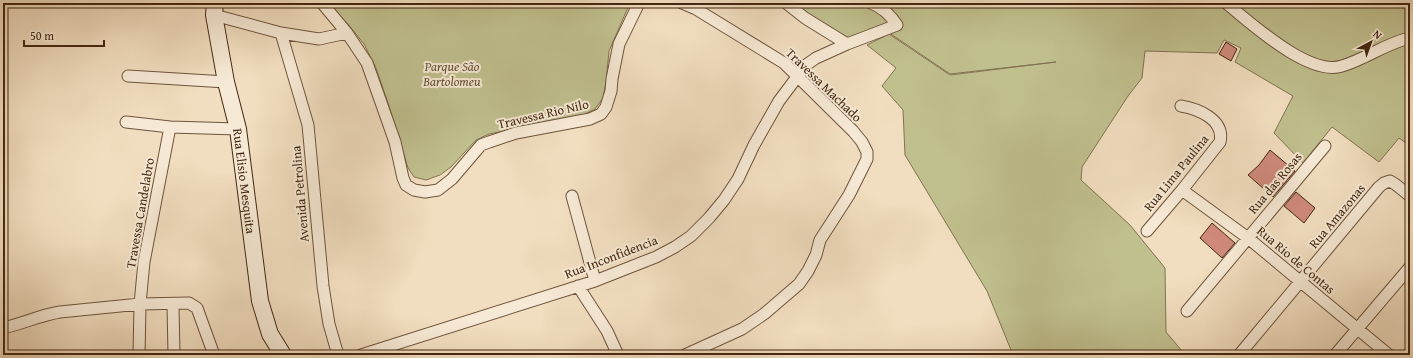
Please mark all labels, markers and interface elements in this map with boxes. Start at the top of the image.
scale bar [24,22,104,48]
north arrow [1351,22,1391,62]
text: N [1370,26,1386,43]
text: 50 m [30,27,54,44]
street label: Travessa Machado [782,44,867,127]
park label: Parque São Bartolomeu [422,57,481,91]
street label: Travessa Rio Nilo [495,94,591,134]
street label: Rua Elisio Mesquita [228,127,261,236]
street label: Rua Lima Paulina [1139,130,1214,216]
street label: Avenida Petrolina [286,144,314,243]
street label: Rua das Rosas [1244,148,1306,218]
street label: Travessa Candelabro [121,156,159,270]
street label: Rua Amazonas [1304,180,1370,252]
street label: Rua Rio de Contas [1253,222,1339,298]
street label: Rua Inconfidencia [562,230,661,283]

